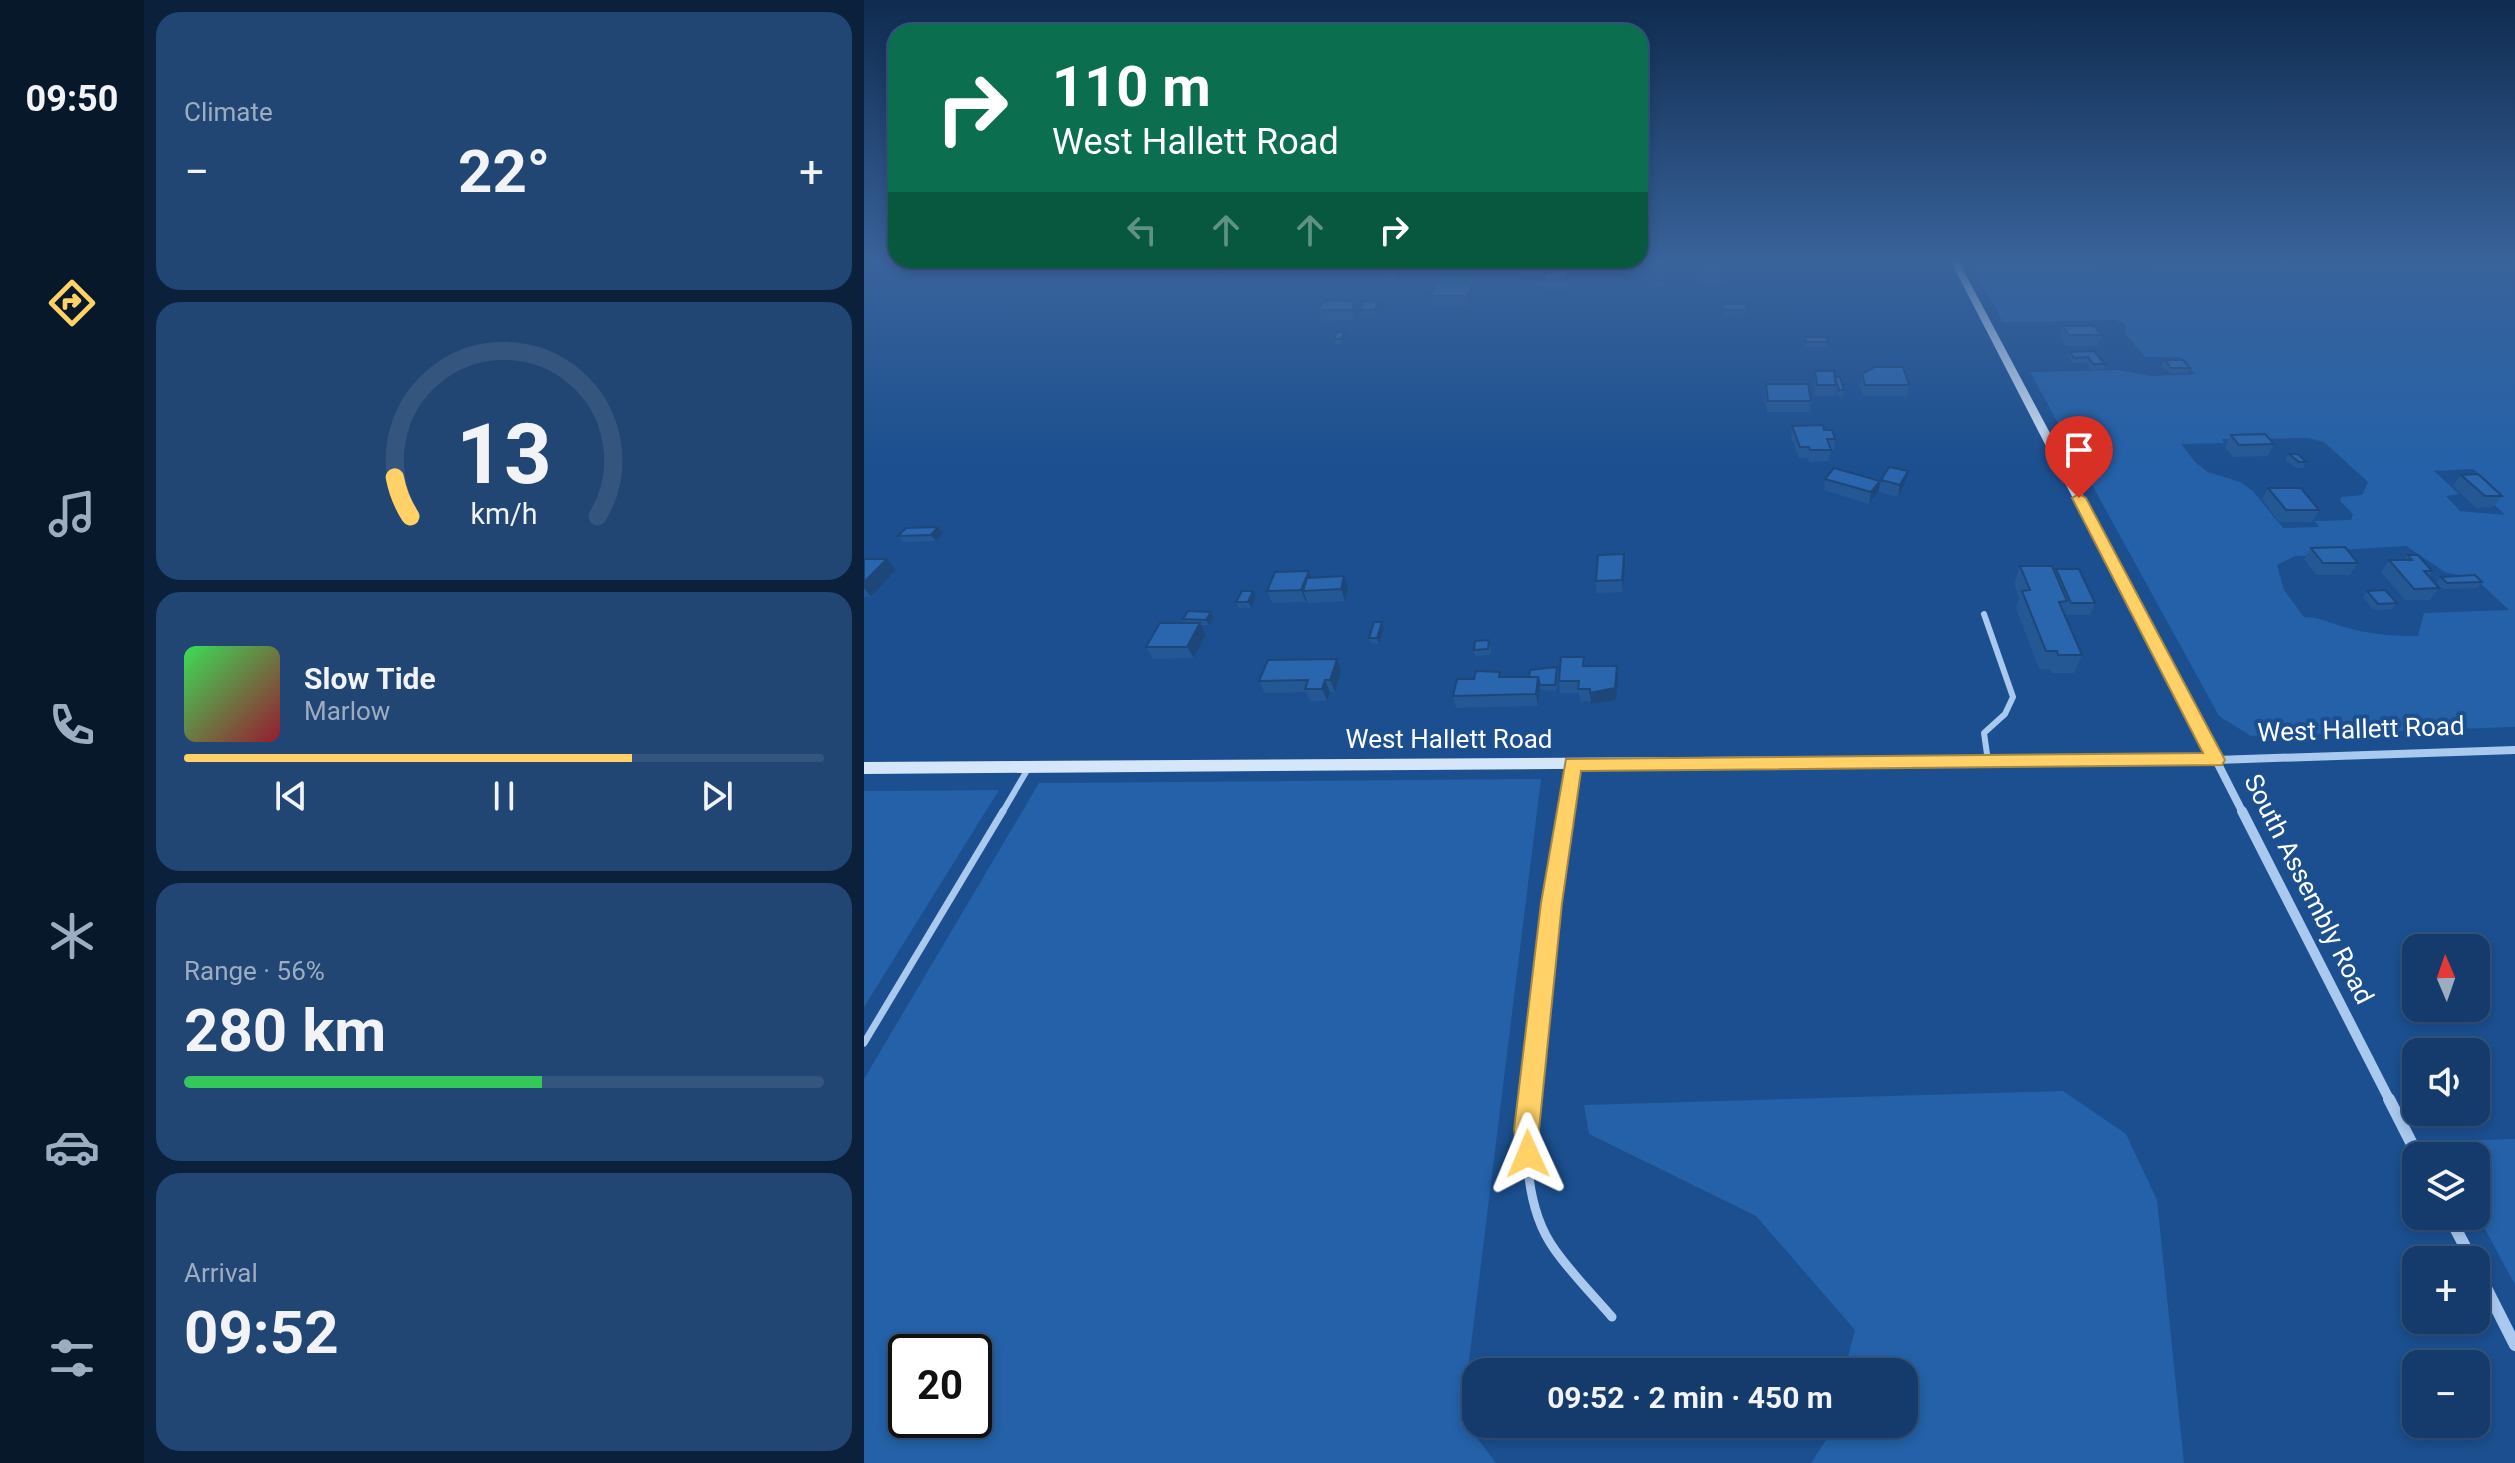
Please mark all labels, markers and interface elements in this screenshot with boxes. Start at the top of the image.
text: 110 m [1052,54,1211,120]
icon: right [920,56,1024,160]
text: 09:50 [26,78,118,120]
text: Climate [184,97,273,127]
text: West Hallett Road [1052,121,1339,163]
text: 22° [458,136,550,207]
text: − [184,146,209,198]
text: + [799,146,824,198]
icon: left [1120,208,1164,252]
icon: ahead [1204,208,1248,252]
icon: ahead [1288,208,1332,252]
icon: right [1372,208,1416,252]
icon: directions [44,275,100,331]
text: 13 [456,406,552,503]
pin [2045,416,2113,498]
icon: arrive [2057,428,2101,472]
icon: music [44,486,100,542]
text: km/h [470,497,538,531]
text: Slow Tide [304,661,436,696]
text: Marlow [304,696,390,726]
icon: phone [44,697,100,753]
street label: West Hallett Road [2257,710,2465,748]
street label: West Hallett Road [1345,724,1553,754]
street label: South Assembly Road [2238,769,2380,1009]
icon: previous [269,774,313,818]
icon: pause [482,774,526,818]
icon: next [695,774,739,818]
icon: climate [44,908,100,964]
north arrow [2402,934,2490,1022]
map controls [2402,934,2490,1438]
text: Range · 56% [184,956,325,986]
text: 280 km [184,995,386,1066]
button: sound [2402,1038,2490,1126]
position arrow [1486,1112,1570,1196]
icon: car [44,1119,100,1175]
button: layers [2402,1142,2490,1230]
button: + [2402,1246,2490,1334]
text: Arrival [184,1258,258,1288]
text: 09:52 [184,1297,339,1368]
icon: filters [44,1330,100,1386]
speed limit sign: 20 [888,1334,992,1438]
button: − [2402,1350,2490,1438]
text: 09:52 · 2 min · 450 m [1547,1380,1833,1415]

